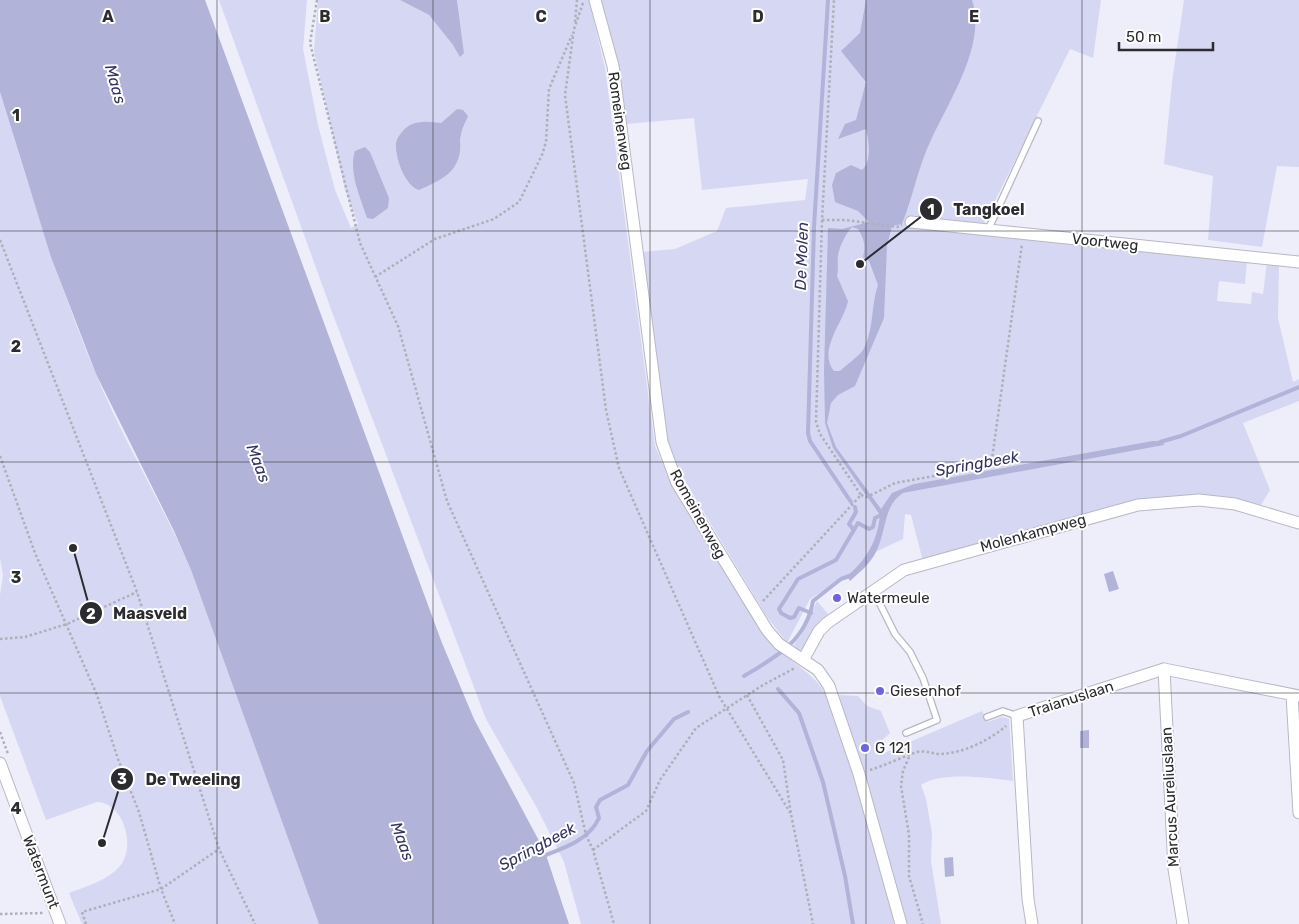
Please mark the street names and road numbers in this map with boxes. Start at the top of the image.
street label: Romeinenweg [604,71,636,171]
street label: Voortweg [1071,230,1139,254]
street label: Romeinenweg [666,466,730,562]
street label: Molenkampweg [978,510,1088,556]
street label: Traianuslaan [1026,677,1116,721]
street label: Marcus Aureliuslaan [1157,727,1183,867]
street label: Watermunt [19,833,63,911]

